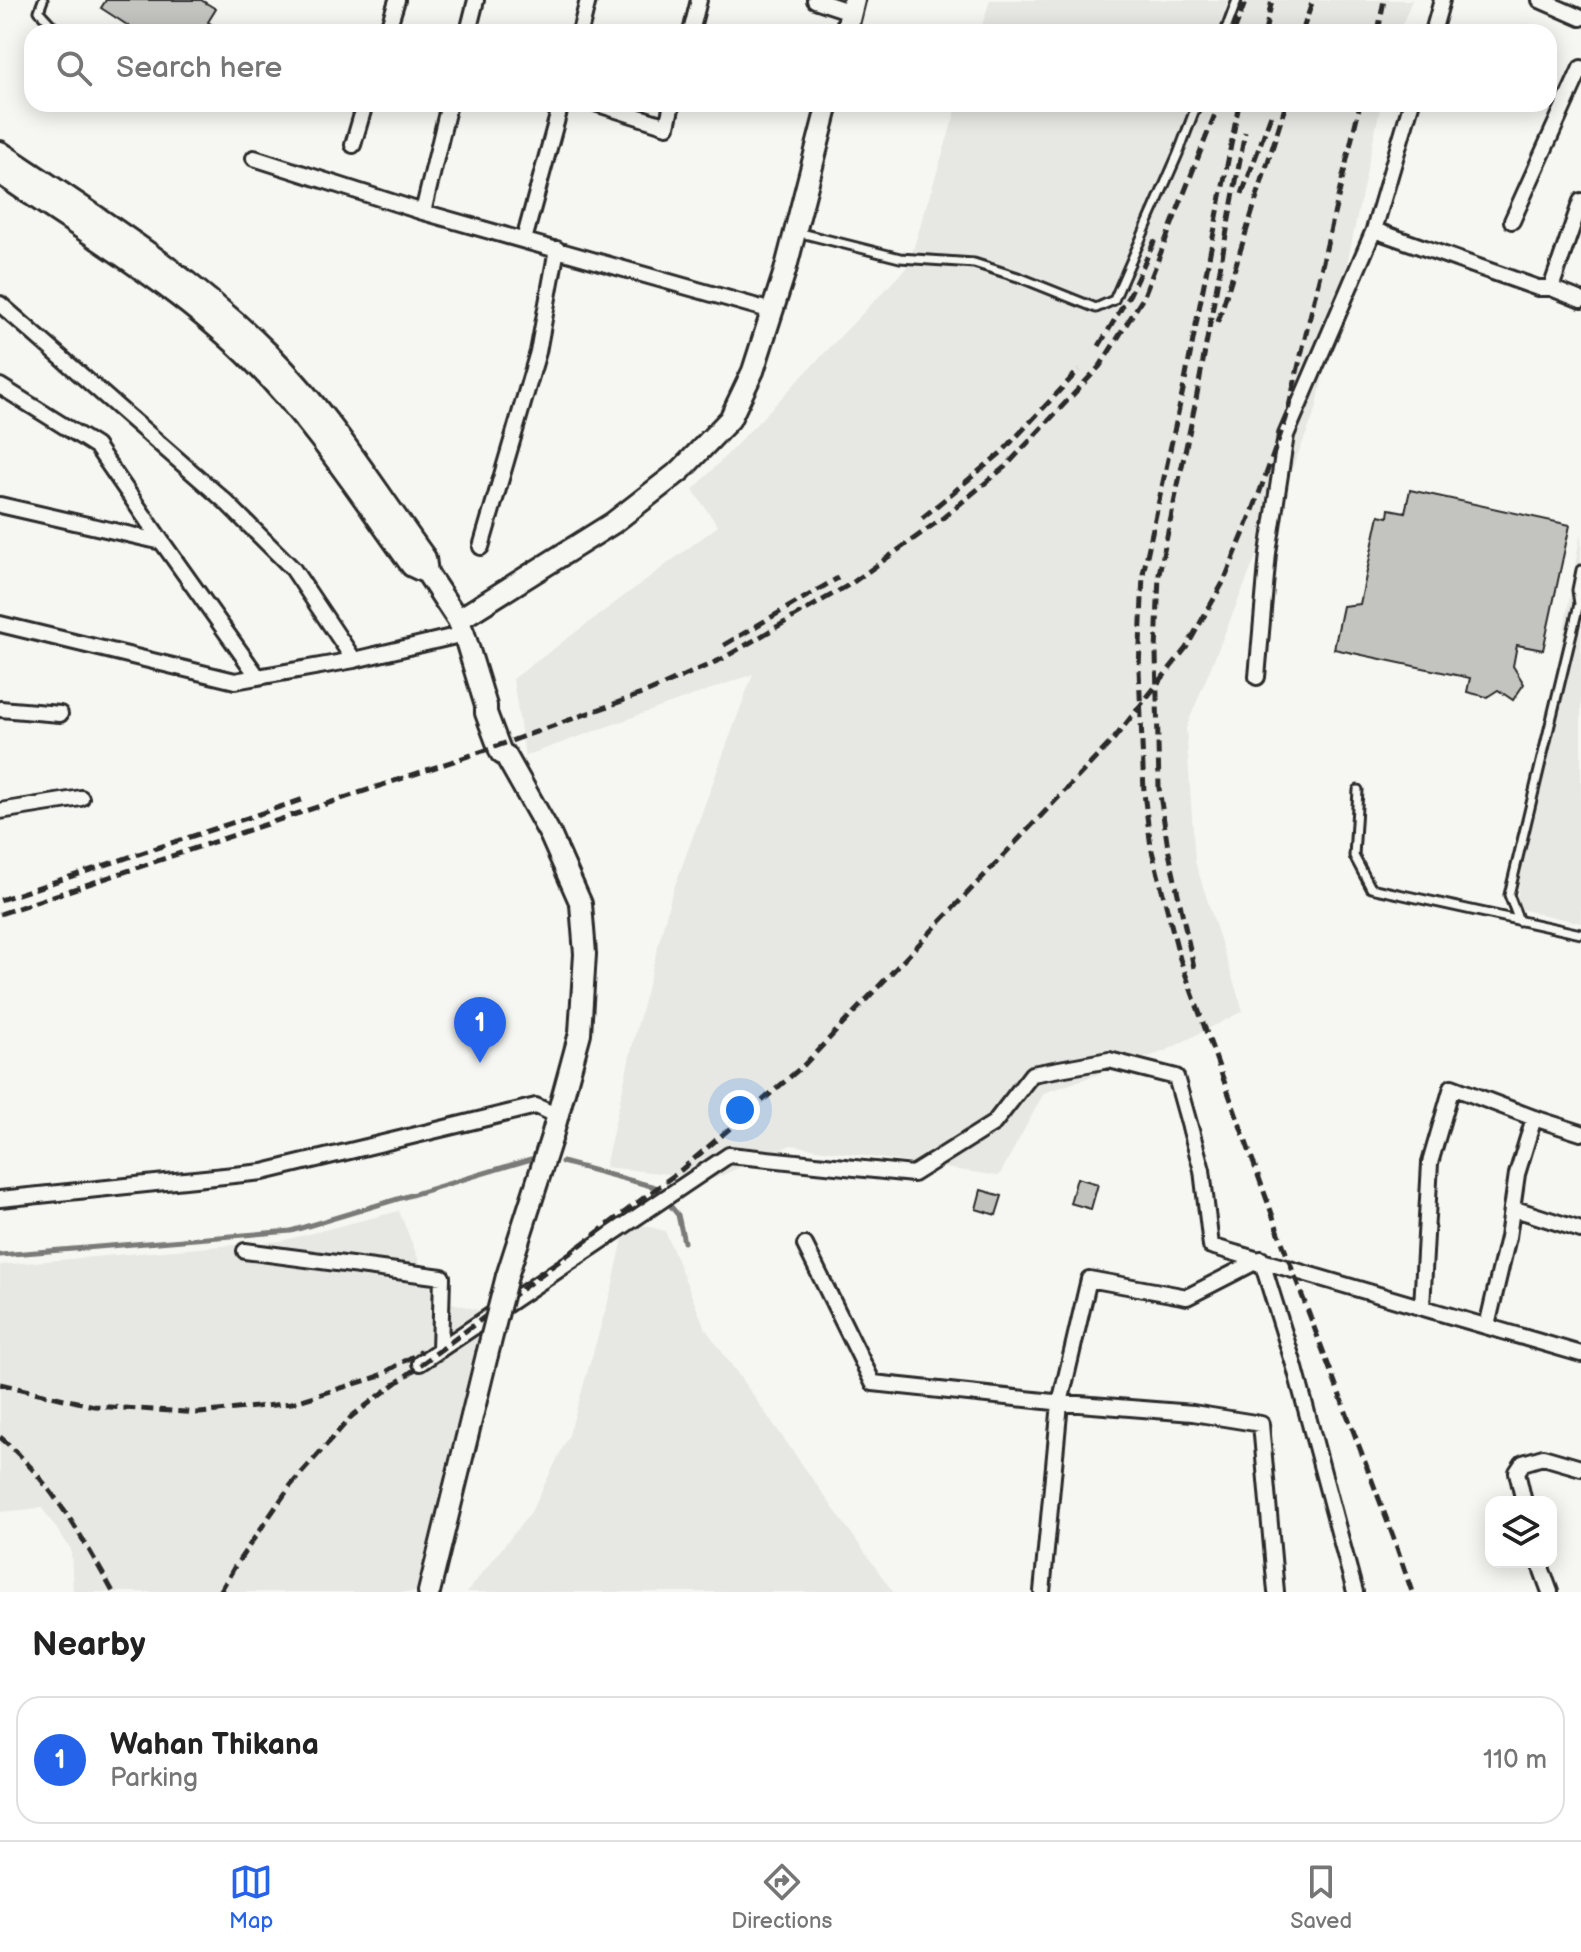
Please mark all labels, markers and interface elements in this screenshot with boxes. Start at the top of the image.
search box [24,24,1557,112]
icon: search [52,46,96,90]
text: Search here [116,50,282,86]
pin: 1 [454,997,506,1063]
your location [720,1090,760,1130]
map controls [1485,1496,1557,1568]
button: layers [1485,1496,1557,1568]
text: Nearby [32,1624,146,1665]
text: Wahan Thikana [110,1727,319,1763]
text: 1 [55,1745,65,1776]
text: 110 m [1483,1745,1547,1776]
text: Parking [110,1763,198,1794]
tab: Map [229,1860,273,1935]
tab: Directions [731,1860,832,1935]
tab: Saved [1290,1860,1352,1935]

